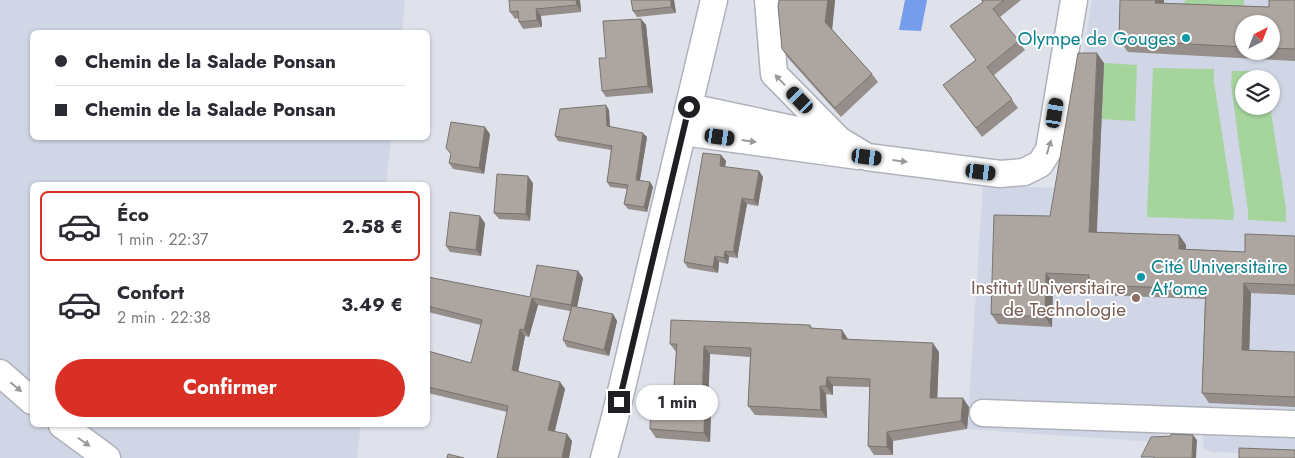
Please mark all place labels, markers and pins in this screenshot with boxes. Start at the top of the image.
place label: Olympe de Gouges [1017,25,1176,52]
marker: Olympe de Gouges [1180,32,1192,44]
place label: Cité Universitaire At'ome [1151,253,1288,302]
marker: Cité Universitaire At'ome [1135,271,1147,283]
place label: Institut Universitaire de Technologie [971,274,1126,323]
marker: Institut Universitaire de Technologie [1130,292,1142,304]

